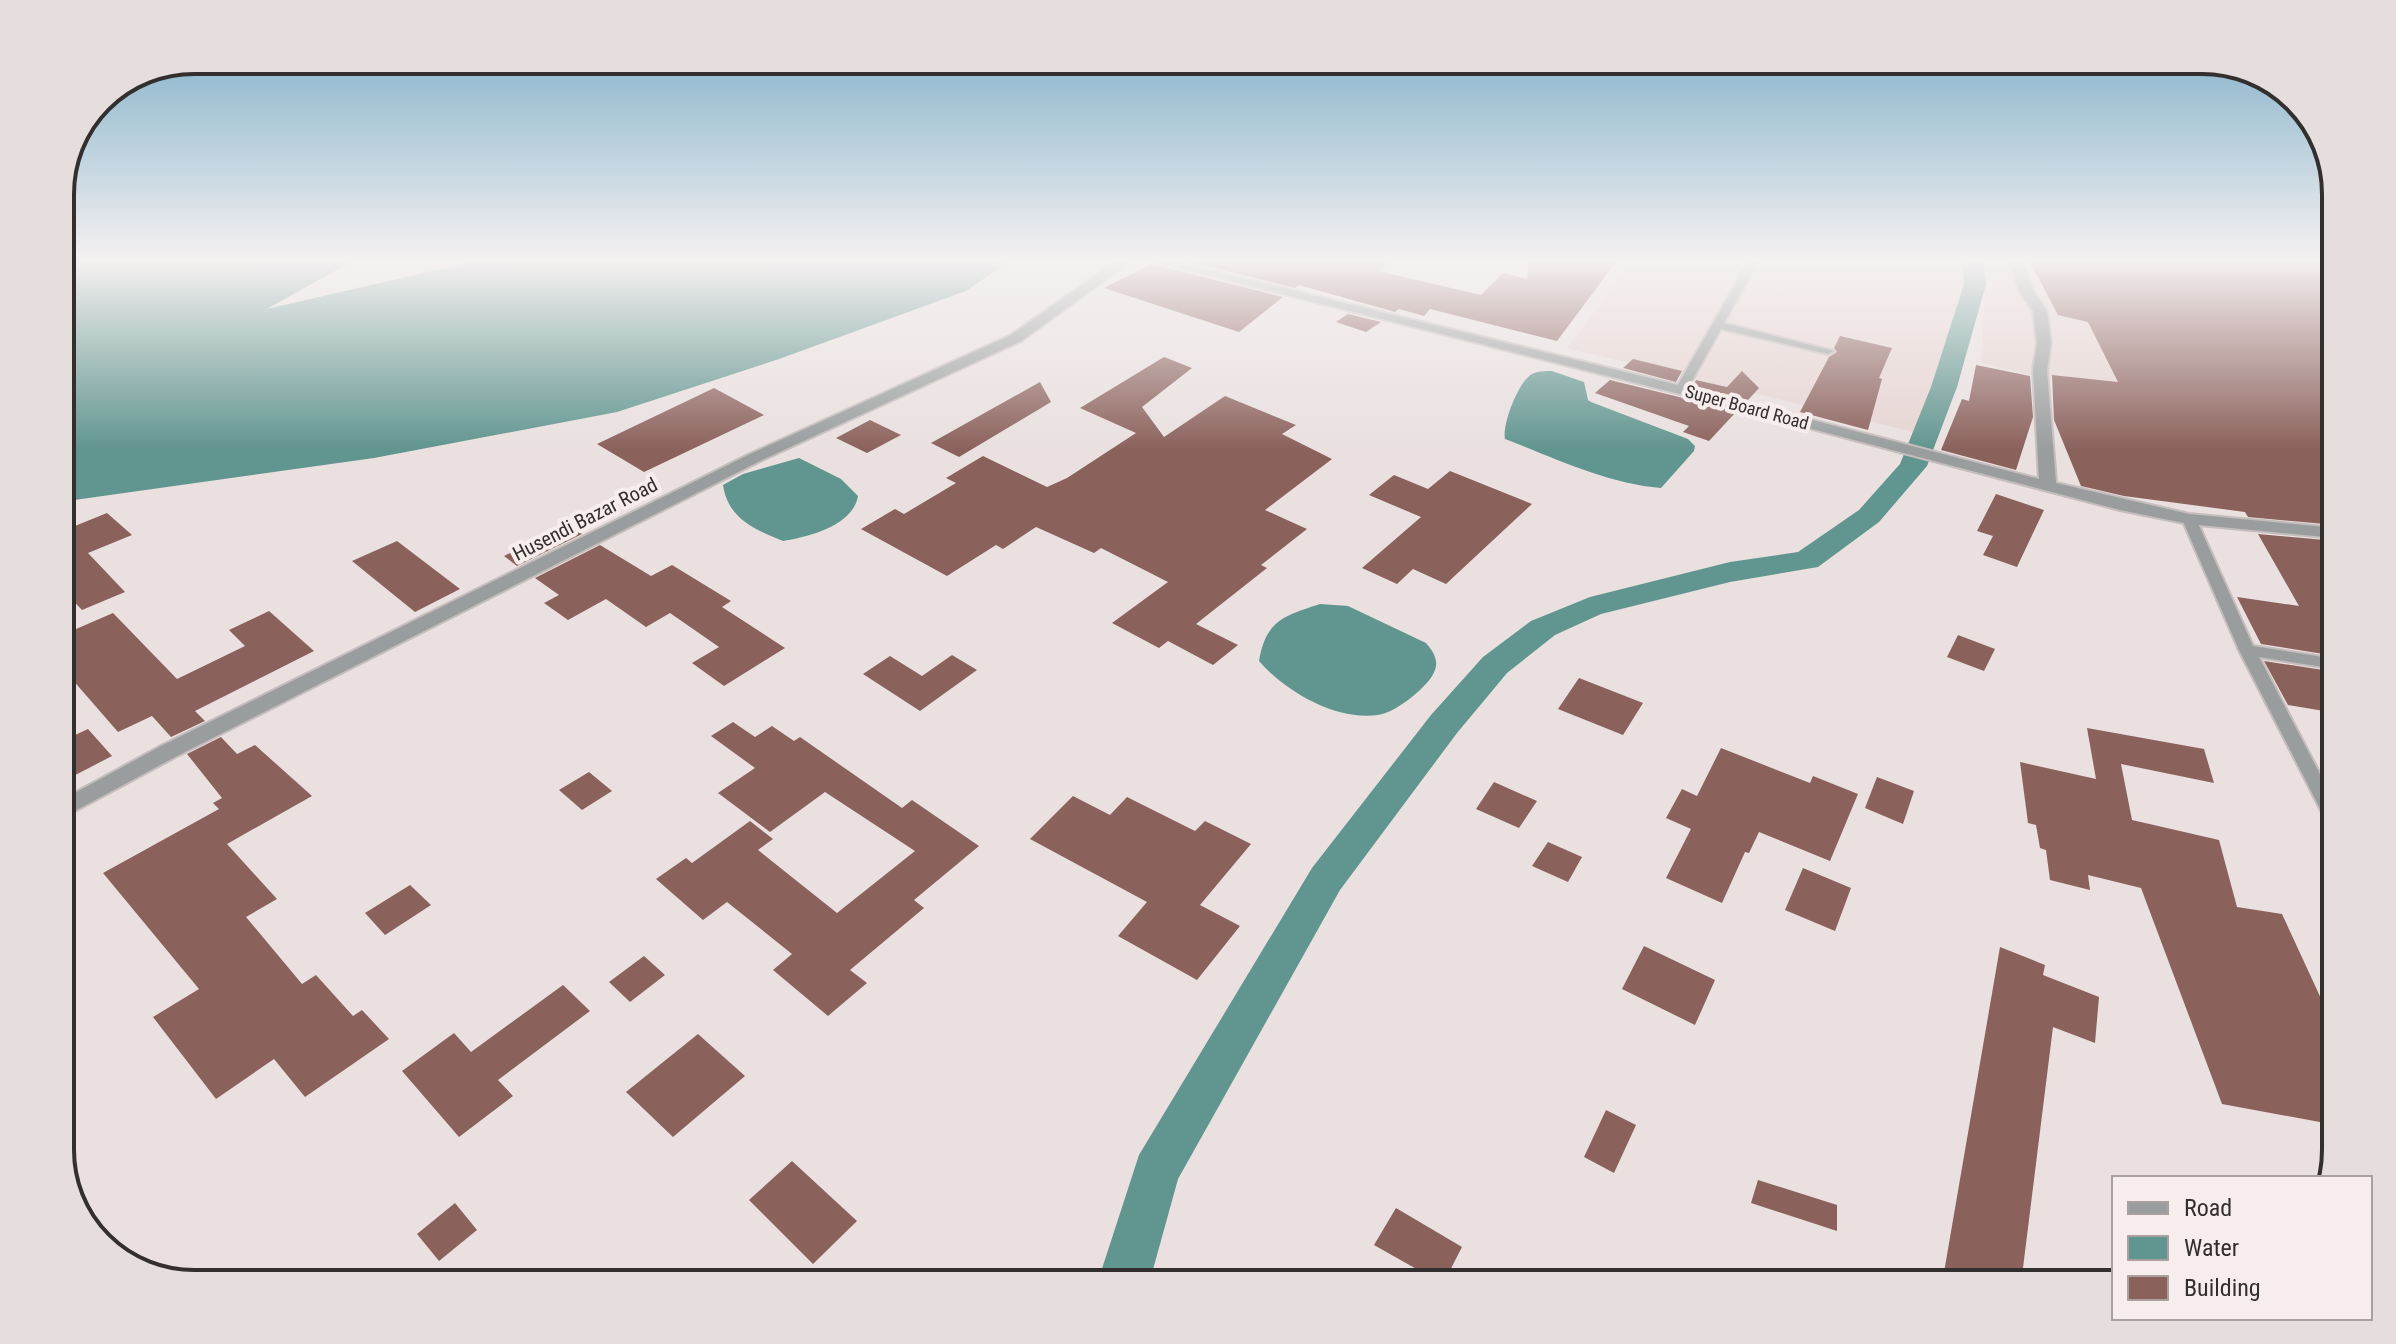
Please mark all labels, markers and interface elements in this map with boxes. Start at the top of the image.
street label: Super Board Road [1683,380,1811,434]
street label: Husendi Bazar Road [509,472,661,566]
legend [2112,1176,2372,1320]
text: Road [2184,1194,2232,1222]
text: Water [2184,1234,2239,1262]
text: Building [2184,1274,2261,1302]

